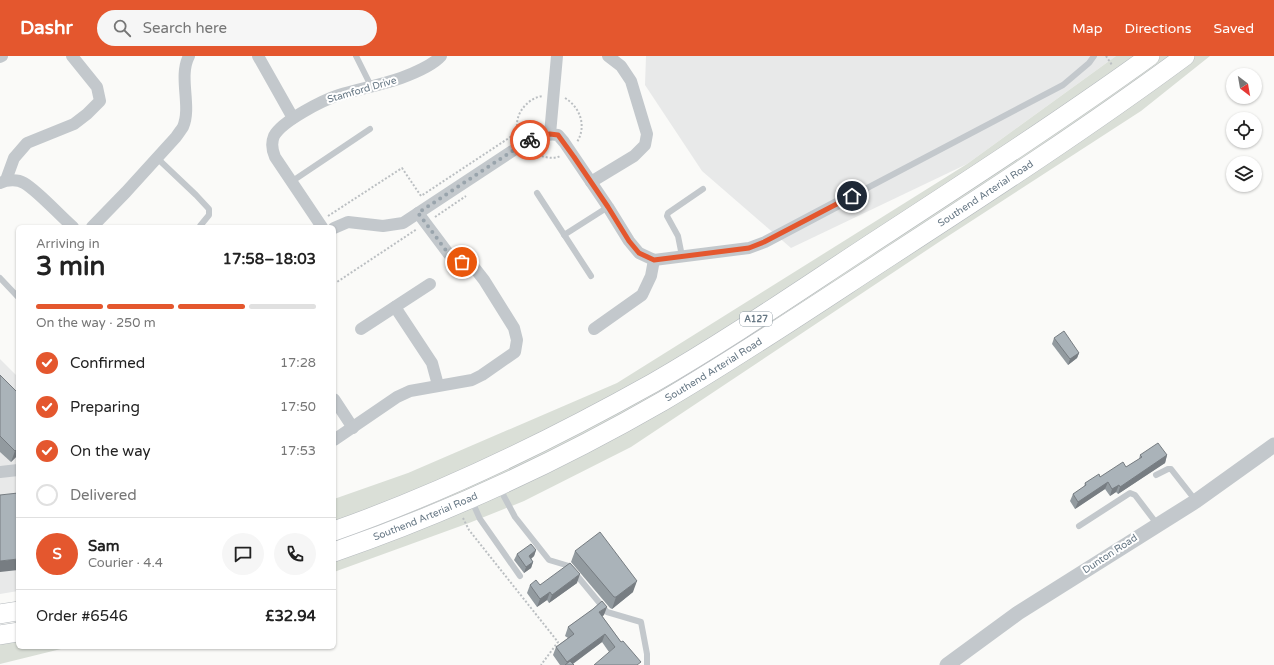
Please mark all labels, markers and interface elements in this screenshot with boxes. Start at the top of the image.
search box [97,10,377,46]
text: Dashr [20,17,73,39]
icon: search [111,17,133,39]
text: Search here [143,19,227,37]
text: Map [1072,20,1103,37]
text: Directions [1125,20,1192,37]
text: Saved [1214,20,1254,37]
north arrow [1226,68,1262,104]
map controls [1226,68,1262,192]
street label: Stamford Drive [326,74,398,106]
button: locate [1226,112,1262,148]
courier [510,120,550,160]
icon: bike [519,129,541,151]
button: layers [1226,156,1262,192]
street label: Southend Arterial Road [936,158,1036,230]
pin [835,179,869,213]
icon: home [841,185,863,207]
text: Arriving in [36,236,100,252]
pin [445,245,479,279]
text: 17:58–18:03 [223,250,316,268]
text: 3 min [36,251,105,282]
icon: bag [451,251,473,273]
road number: A127 [740,312,772,326]
text: On the way · 250 m [36,315,156,331]
street label: Southend Arterial Road [663,335,764,404]
icon: check [36,352,58,374]
text: Confirmed [70,354,145,372]
text: 17:28 [280,355,316,371]
icon: check [36,396,58,418]
text: Preparing [70,398,140,416]
text: 17:50 [280,399,316,415]
icon: check [36,440,58,462]
text: On the way [70,442,150,460]
text: 17:53 [280,443,316,459]
text: Delivered [70,486,137,504]
street label: Southend Arterial Road [371,490,480,543]
street label: Dunton Road [1080,532,1140,576]
button: chat [222,533,264,575]
button: phone [274,533,316,575]
text: Sam [88,537,119,555]
text: S [52,545,62,563]
text: Courier · 4.4 [88,555,163,571]
text: Order #6546 [36,607,128,625]
text: £32.94 [265,607,316,625]

